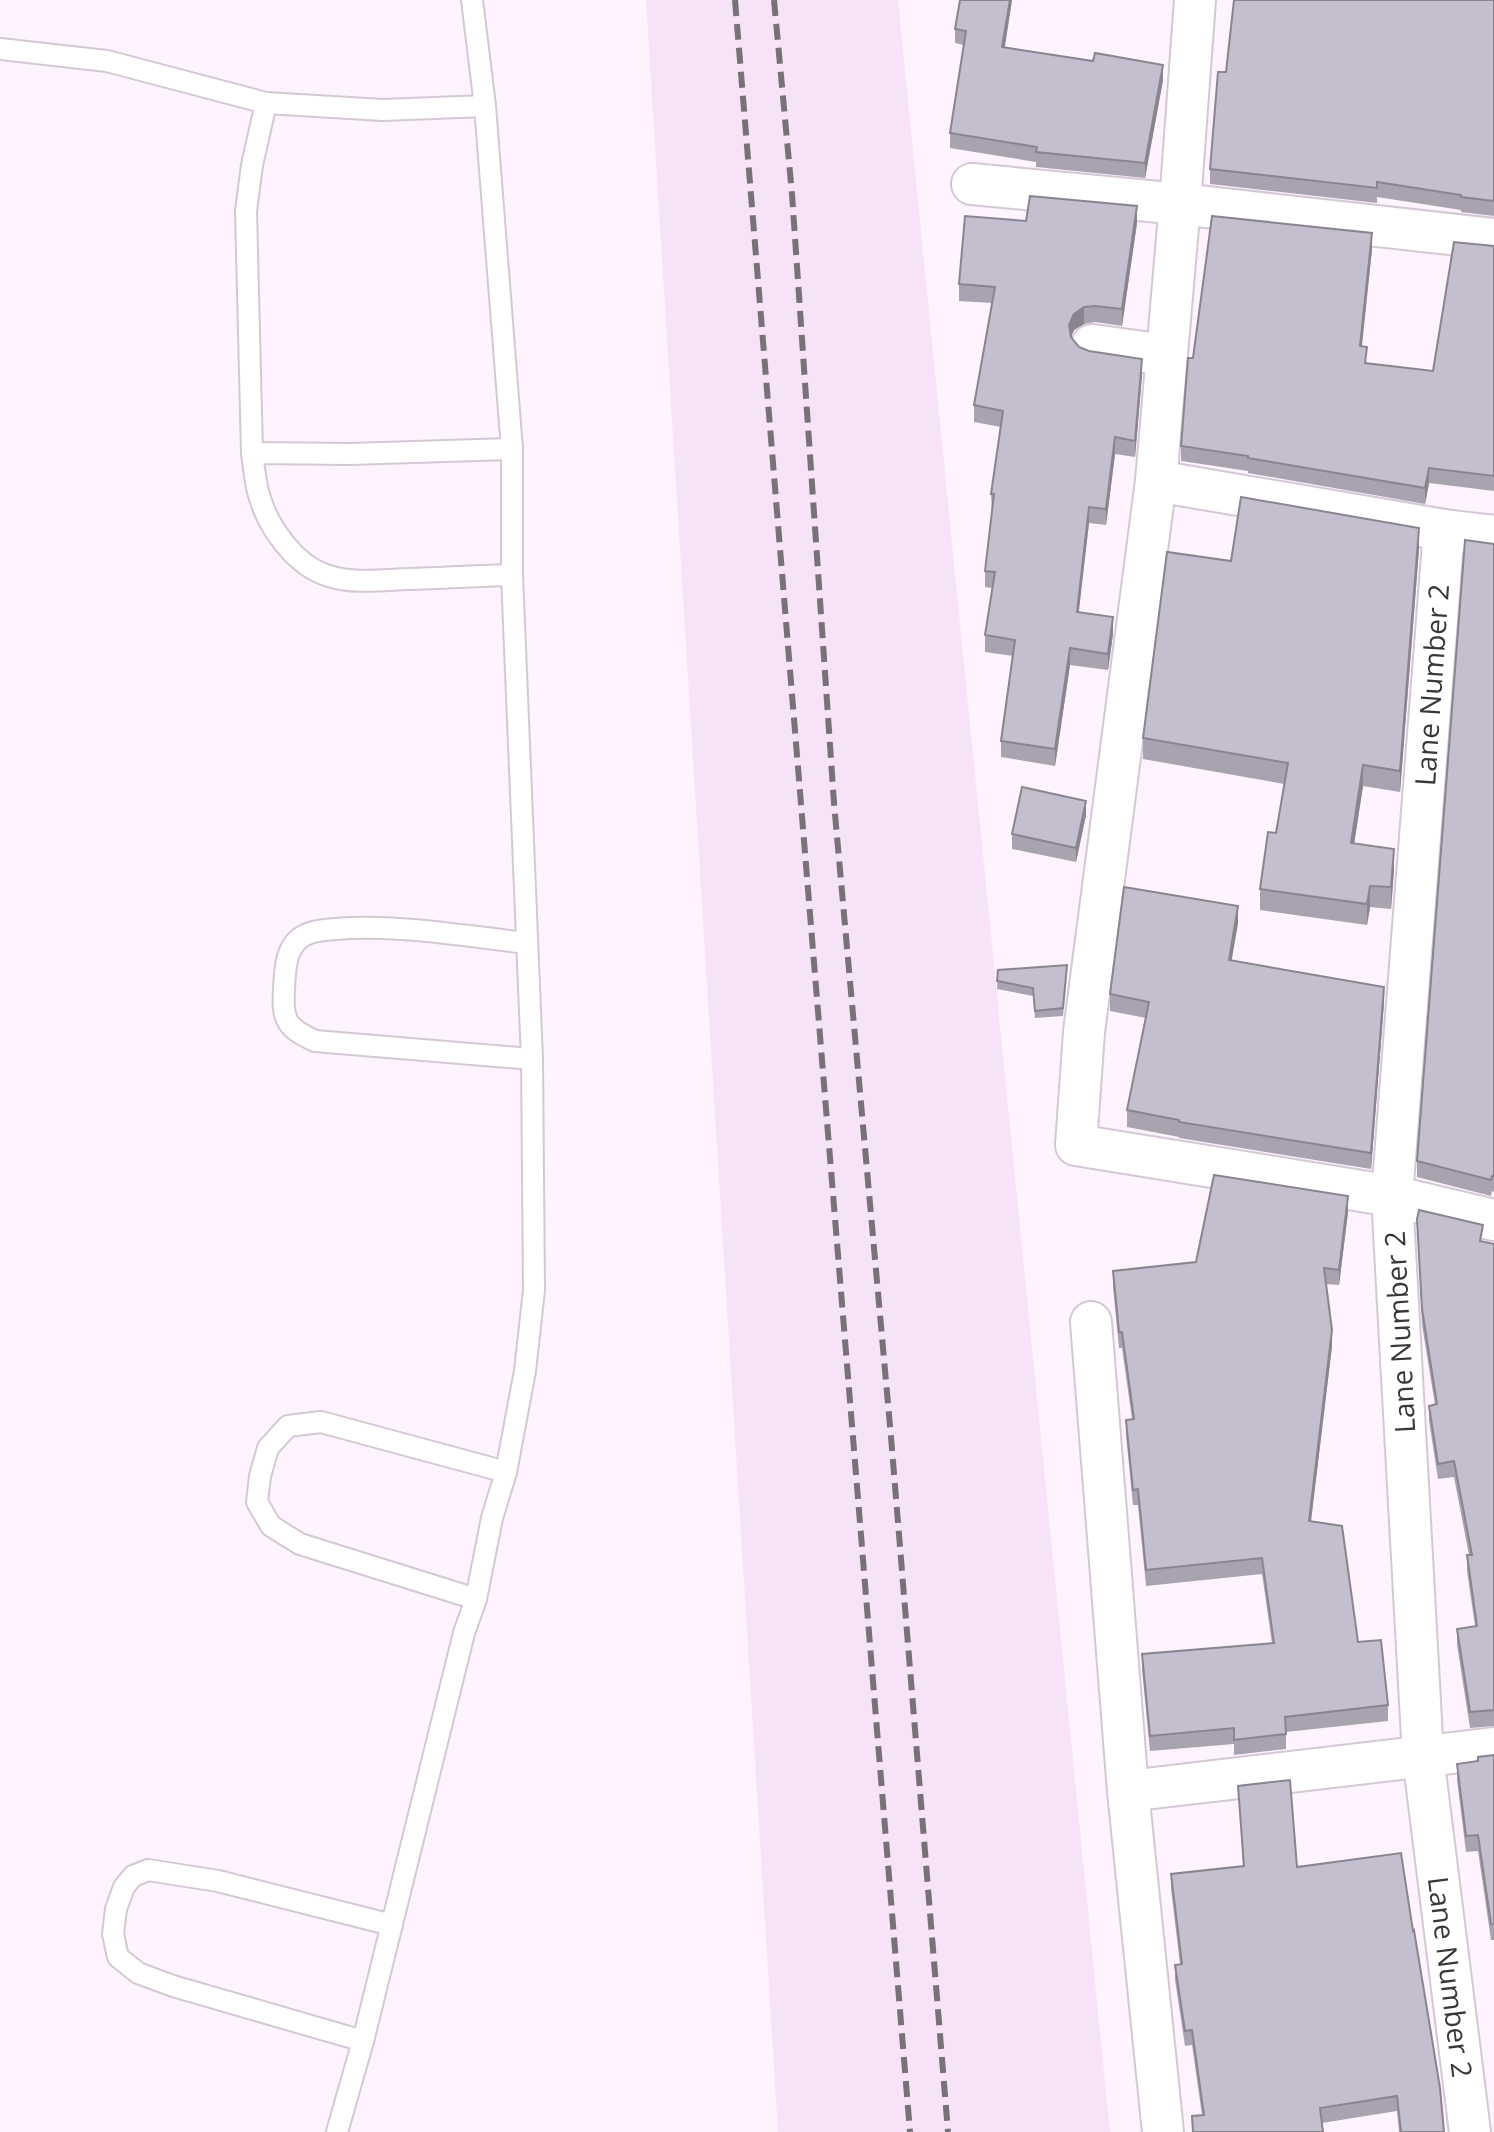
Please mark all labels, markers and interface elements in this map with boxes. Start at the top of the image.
street label: Lane Number 2 [1405,583,1457,787]
street label: Lane Number 2 [1375,1230,1423,1434]
street label: Lane Number 2 [1420,1874,1482,2079]

